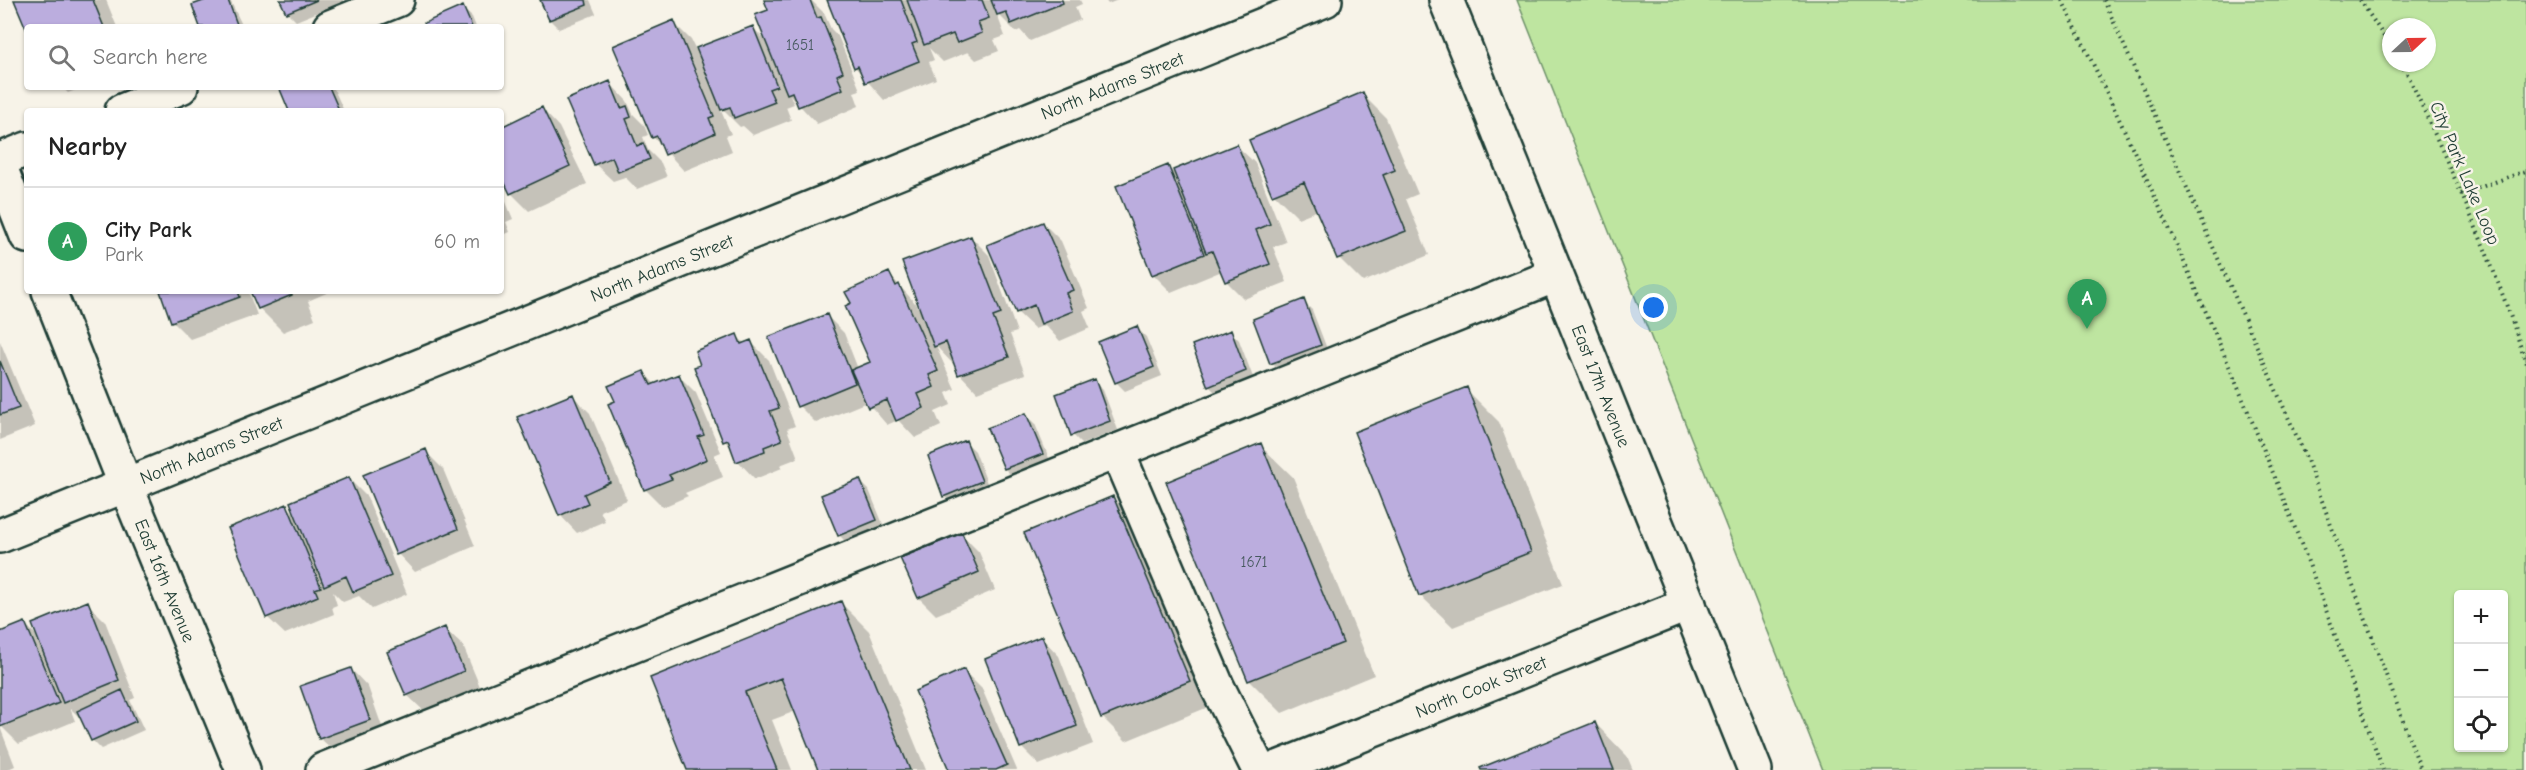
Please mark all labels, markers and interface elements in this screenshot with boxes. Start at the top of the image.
north arrow [2382,18,2436,72]
search box [24,24,504,90]
house number: 1651 [786,36,814,54]
icon: search [45,41,78,74]
text: Search here [93,44,208,70]
street label: North Adams Street [1038,48,1188,125]
street label: City Park Lake Loop [2425,98,2504,248]
text: Nearby [48,132,127,162]
text: City Park [105,217,192,243]
text: A [62,230,73,253]
text: 60 m [434,230,480,253]
street label: North Adams Street [588,230,737,307]
text: Park [105,243,143,266]
pin: A [2068,280,2106,329]
your location [1639,293,1668,322]
street label: East 17th Avenue [1566,322,1634,451]
street label: North Adams Street [137,412,287,489]
street label: East 16th Avenue [130,516,199,646]
house number: 1671 [1240,553,1268,571]
map controls [2454,590,2508,752]
button: + [2454,590,2508,644]
button: − [2454,644,2508,698]
street label: North Cook Street [1413,652,1551,723]
button: locate [2454,698,2508,752]

